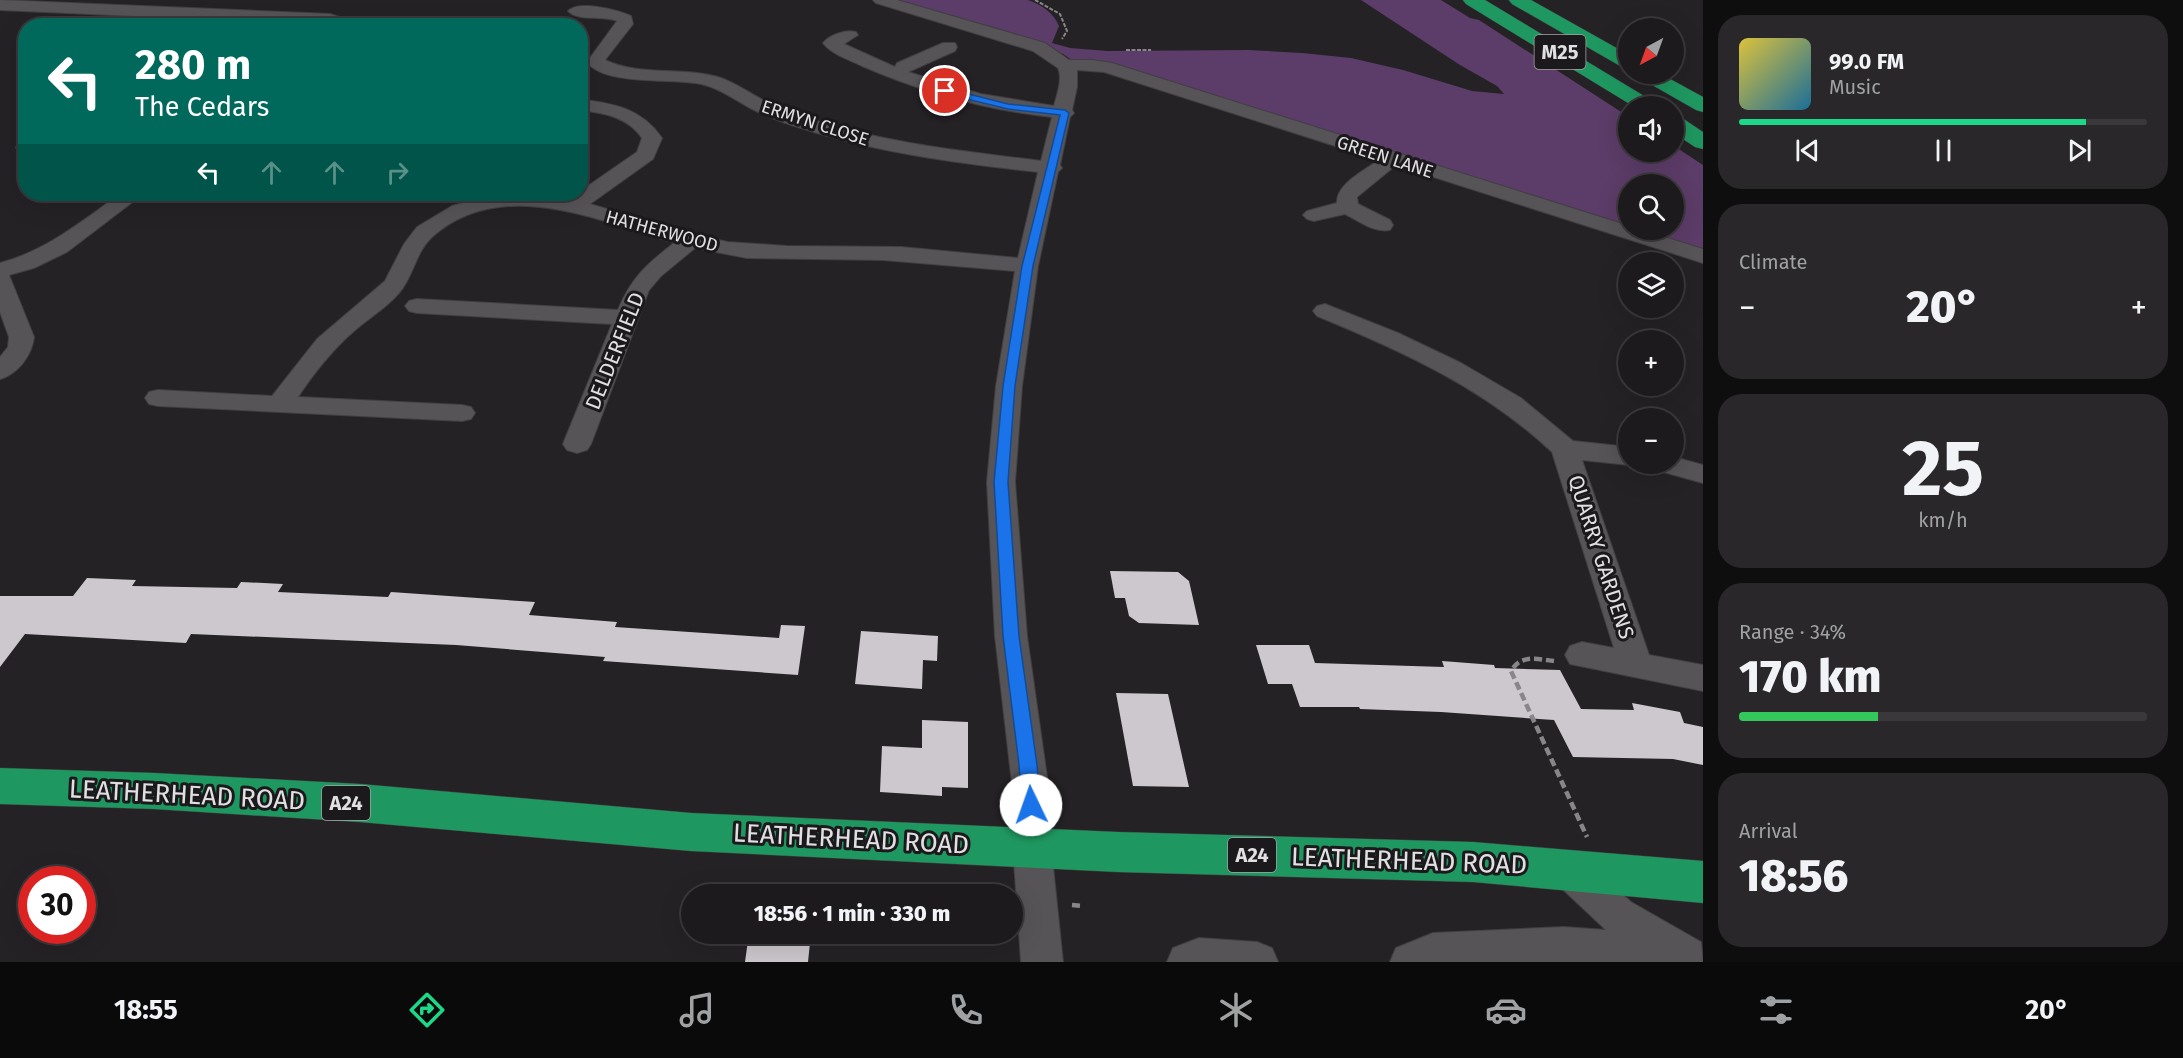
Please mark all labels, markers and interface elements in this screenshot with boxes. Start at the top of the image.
north arrow [1618,18,1684,84]
map controls [1618,18,1684,474]
road number: M25 [1534,35,1586,69]
text: 280 m [135,40,251,90]
icon: left [36,42,114,120]
text: 99.0 FM [1829,48,1904,75]
pin [919,65,970,116]
icon: arrive [928,74,961,107]
text: Music [1829,75,1881,99]
text: The Cedars [135,91,269,123]
street label: ERMYN CLOSE [759,95,871,151]
button: sound [1618,96,1684,162]
street label: GREEN LANE [1334,131,1436,183]
icon: previous [1791,134,1824,167]
icon: pause [1927,134,1960,167]
icon: next [2063,134,2096,167]
icon: left [192,156,225,189]
icon: ahead [255,156,288,189]
icon: ahead [318,156,351,189]
icon: right [381,156,414,189]
button: search [1618,174,1684,240]
street label: HATHERWOOD [604,205,720,257]
text: Climate [1739,250,1807,274]
button: layers [1618,252,1684,318]
text: 20° [1906,280,1980,334]
street label: DELDERFIELD [580,288,650,414]
text: − [1739,288,1756,328]
text: + [2131,288,2147,328]
button: + [1618,330,1684,396]
button: − [1618,408,1684,474]
text: 25 [1902,422,1984,516]
street label: QUARRY GARDENS [1562,472,1640,642]
text: km/h [1918,508,1968,532]
text: Range · 34% [1739,620,1846,644]
text: 170 km [1739,650,1881,704]
street label: LEATHERHEAD ROAD [68,773,306,817]
position arrow [999,773,1063,837]
road number: A24 [322,786,370,820]
street label: LEATHERHEAD ROAD [732,817,970,861]
text: Arrival [1739,819,1798,843]
road number: A24 [1228,838,1276,872]
street label: LEATHERHEAD ROAD [1290,841,1528,881]
text: 18:56 [1739,849,1848,903]
speed limit sign: 30 [18,866,96,944]
text: 18:56 · 1 min · 330 m [754,900,950,927]
icon: directions [406,989,448,1031]
icon: music [676,989,718,1031]
icon: phone [945,989,987,1031]
icon: climate [1215,989,1257,1031]
icon: car [1485,989,1527,1031]
icon: filters [1755,989,1797,1031]
text: 18:55 [114,994,178,1026]
text: 20° [2025,994,2069,1026]

